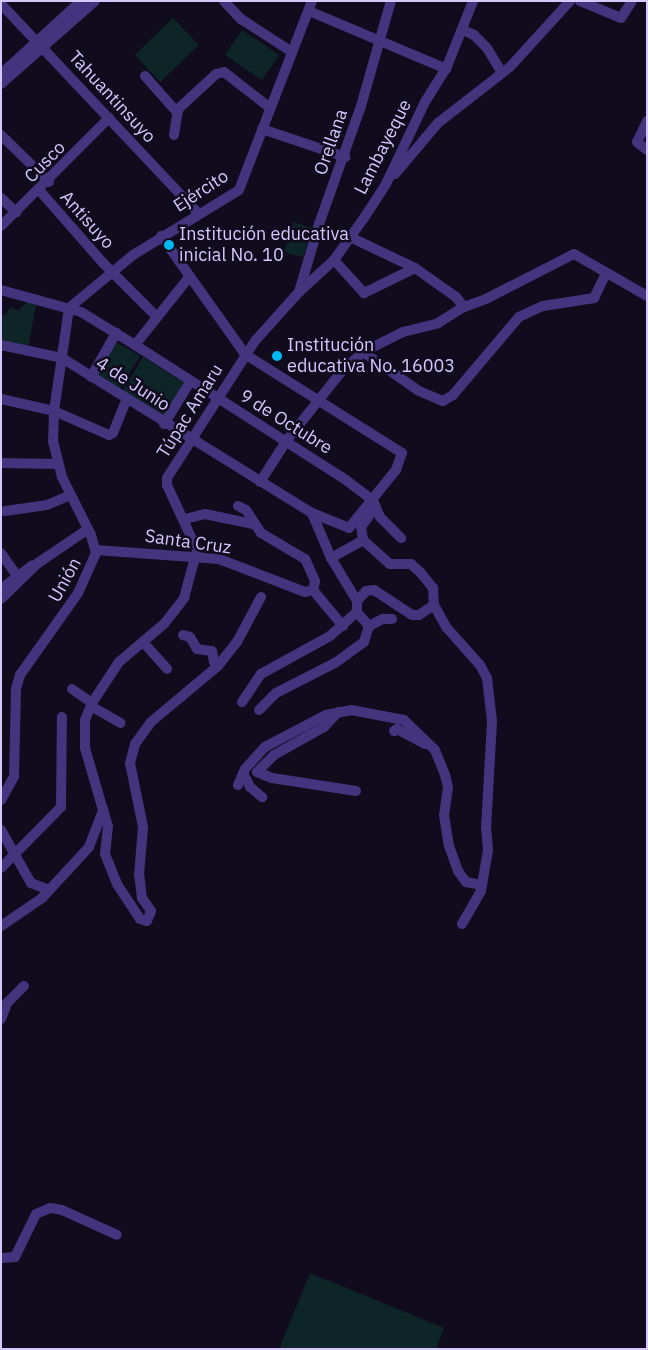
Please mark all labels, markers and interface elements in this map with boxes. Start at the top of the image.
street label: Tahuantinsuyo [64,47,160,147]
street label: Lambayeque [350,96,416,198]
street label: Orellana [310,106,352,178]
street label: Cusco [20,137,70,187]
street label: Ejército [169,165,233,217]
street label: Antisuyo [55,187,119,253]
place label: Institución educativa inicial No. 10 [179,224,349,266]
marker: Institución educativa inicial No. 10 [163,239,175,251]
place label: Institución educativa No. 16003 [287,335,455,378]
marker: Institución educativa No. 16003 [271,350,283,362]
street label: 4 de Junio [92,352,174,416]
street label: Túpac Amaru [153,360,227,462]
street label: 9 de Octubre [236,385,336,459]
street label: Santa Cruz [144,525,232,559]
street label: Unión [44,554,86,606]

